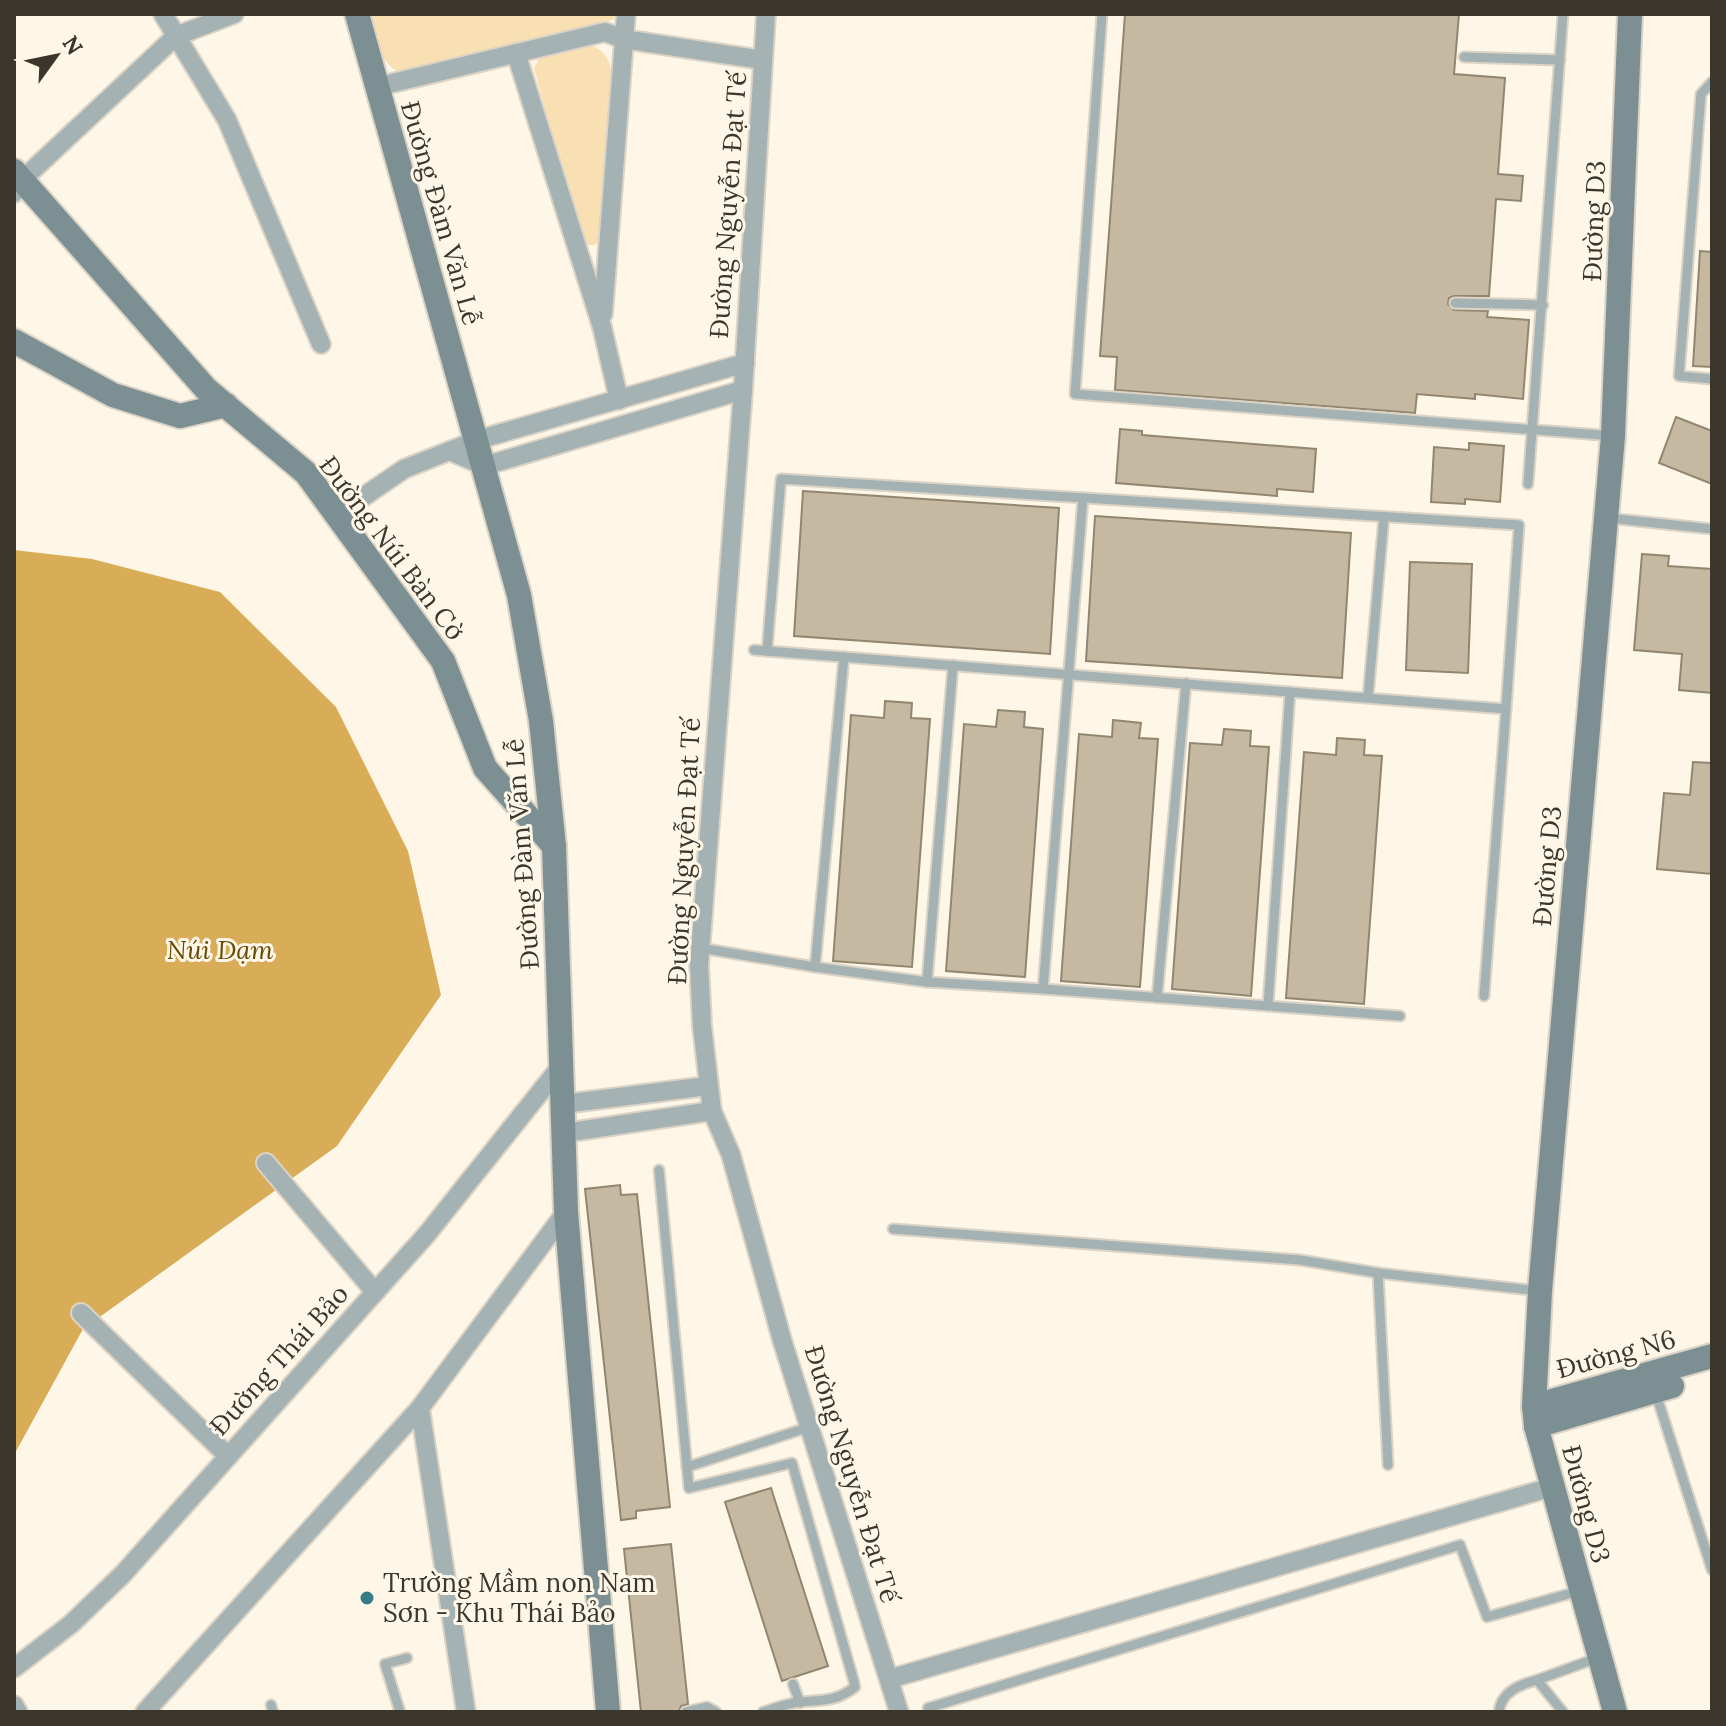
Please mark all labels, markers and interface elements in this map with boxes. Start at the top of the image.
north arrow [16,16,96,96]
text: N [56,30,89,60]
street label: Đường Nguyễn Đạt Tế [702,70,753,339]
street label: Đường Đàm Văn Lễ [394,97,489,329]
street label: Đường D3 [1575,160,1612,282]
street label: Đường Núi Bàn Cờ [312,449,472,646]
street label: Đường Nguyễn Đạt Tế [660,716,707,985]
street label: Đường Đàm Văn Lễ [497,737,546,971]
street label: Đường D3 [1525,804,1568,928]
park label: Núi Dạm [167,933,274,966]
street label: Đường Thái Bảo [202,1277,355,1442]
street label: Đường N6 [1553,1322,1679,1385]
street label: Đường Nguyễn Đạt Tế [798,1341,908,1607]
street label: Đường D3 [1555,1441,1618,1567]
place label: Trường Mầm non Nam Sơn - Khu Thái Bảo [383,1566,656,1629]
marker: Trường Mầm non Nam Sơn - Khu Thái Bảo [358,1589,376,1607]

